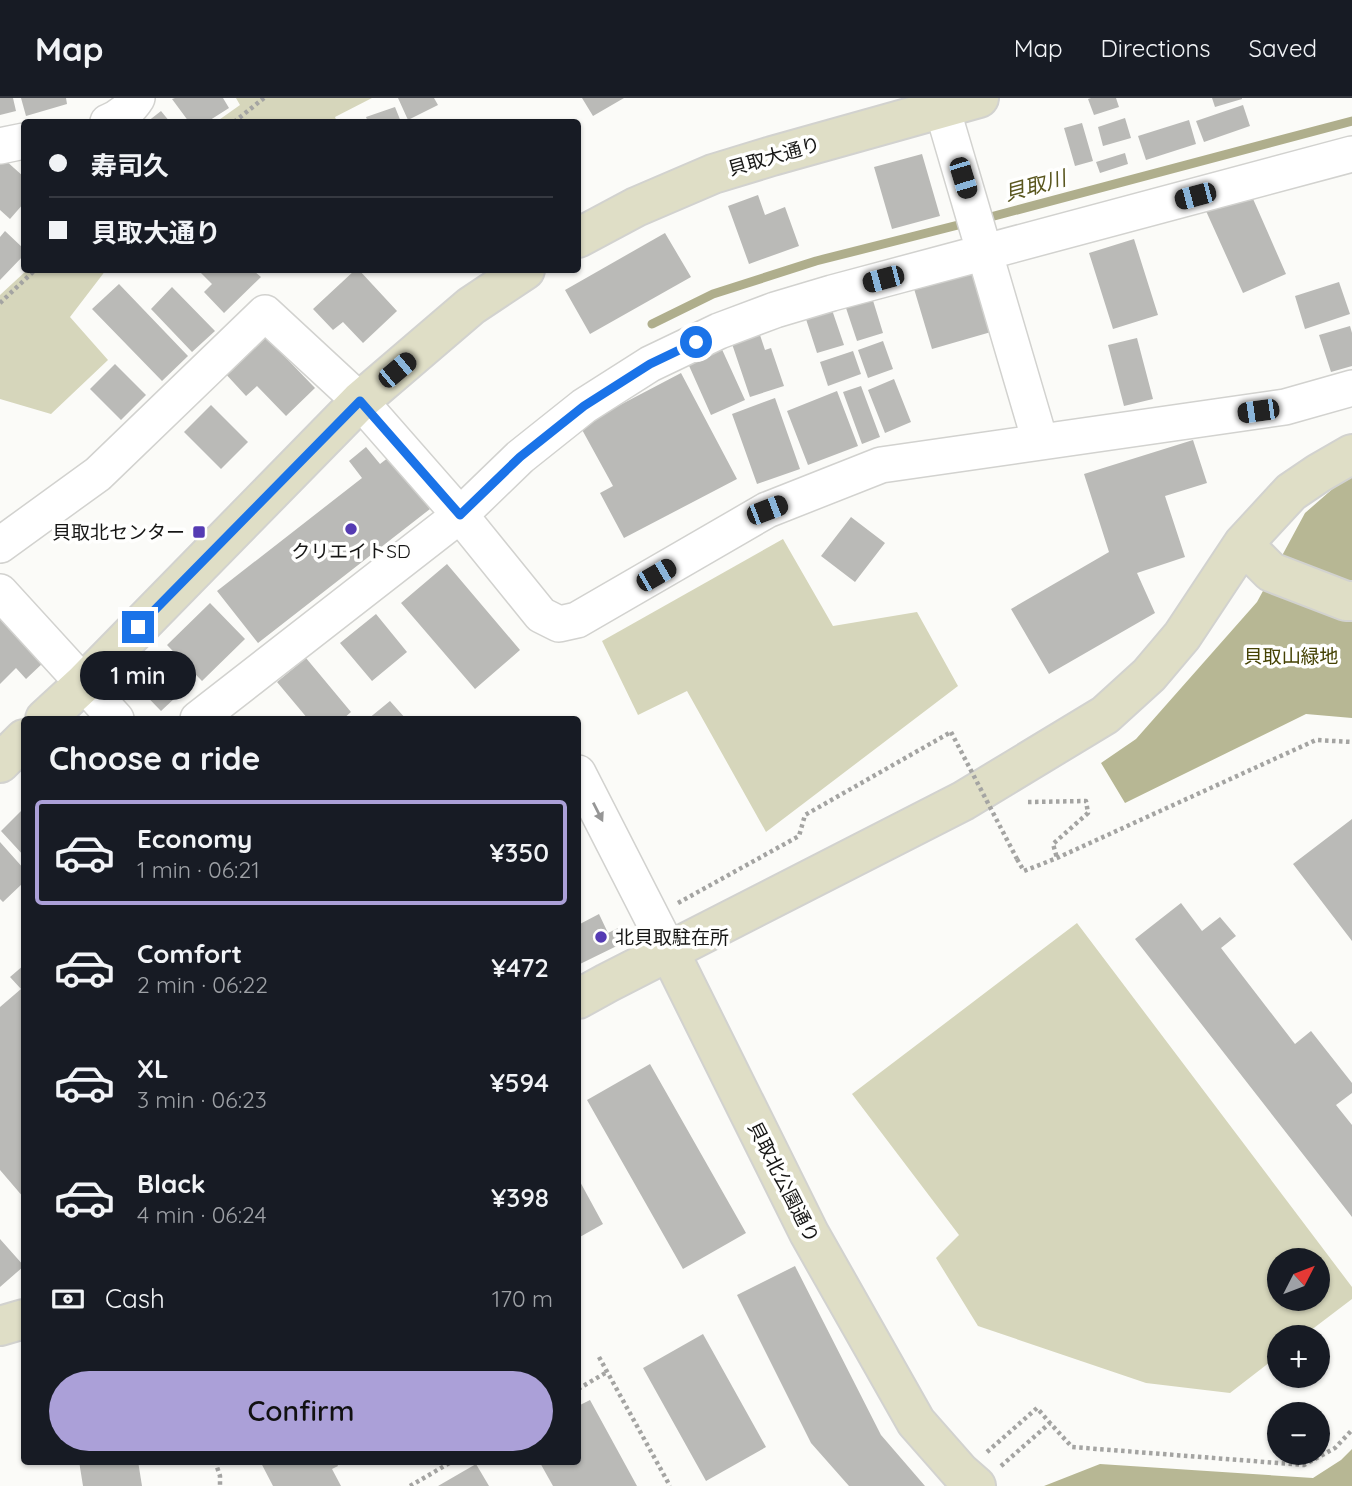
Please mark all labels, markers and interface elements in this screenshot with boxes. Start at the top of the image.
text: Map [35,28,103,69]
text: Map [1014,33,1063,63]
text: Directions [1101,33,1211,63]
text: Saved [1249,33,1317,63]
street label: 貝取大通り [725,131,823,181]
text: 寿司久 [91,149,169,182]
car [947,155,980,201]
water label: 貝取川 [1001,164,1070,206]
car [1172,180,1219,212]
text: 貝取大通り [91,216,221,249]
car [860,263,907,295]
route start [680,326,712,358]
car [375,348,420,392]
car [1236,398,1281,424]
car [744,493,791,527]
place label: 貝取北センター [52,520,185,544]
marker: クリエイトSD [343,521,359,537]
marker: 貝取北センター [191,524,207,540]
place label: クリエイトSD [291,539,411,563]
car [633,555,680,595]
route end [122,611,154,643]
park label: 貝取山緑地 [1243,644,1339,668]
callout: 1 min [80,652,196,700]
text: 1 min [110,661,166,690]
text: Choose a ride [49,738,261,778]
one-way arrow [592,802,603,822]
icon: car [53,821,116,884]
text: Economy [137,822,252,855]
text: ¥350 [489,836,549,869]
text: 1 min · 06:21 [137,855,260,884]
place label: 北貝取駐在所 [615,925,729,949]
marker: 北貝取駐在所 [593,929,609,945]
icon: car [53,936,116,999]
text: Comfort [137,937,242,970]
text: ¥472 [491,951,549,984]
text: 2 min · 06:22 [137,970,268,999]
icon: car [53,1051,116,1114]
text: XL [137,1052,169,1085]
text: ¥594 [490,1066,549,1099]
text: 3 min · 06:23 [137,1085,267,1114]
street label: 貝取北公園通り [743,1117,825,1247]
icon: car [53,1166,116,1229]
text: Black [137,1167,206,1200]
text: ¥398 [491,1181,549,1214]
text: 4 min · 06:24 [137,1200,267,1229]
north arrow [1267,1248,1330,1311]
map controls [1267,1248,1330,1465]
icon: cash [49,1280,87,1318]
text: Cash [105,1282,165,1315]
text: 170 m [492,1284,553,1313]
button: + [1267,1325,1330,1388]
button: Confirm [49,1371,553,1451]
button: − [1267,1402,1330,1465]

